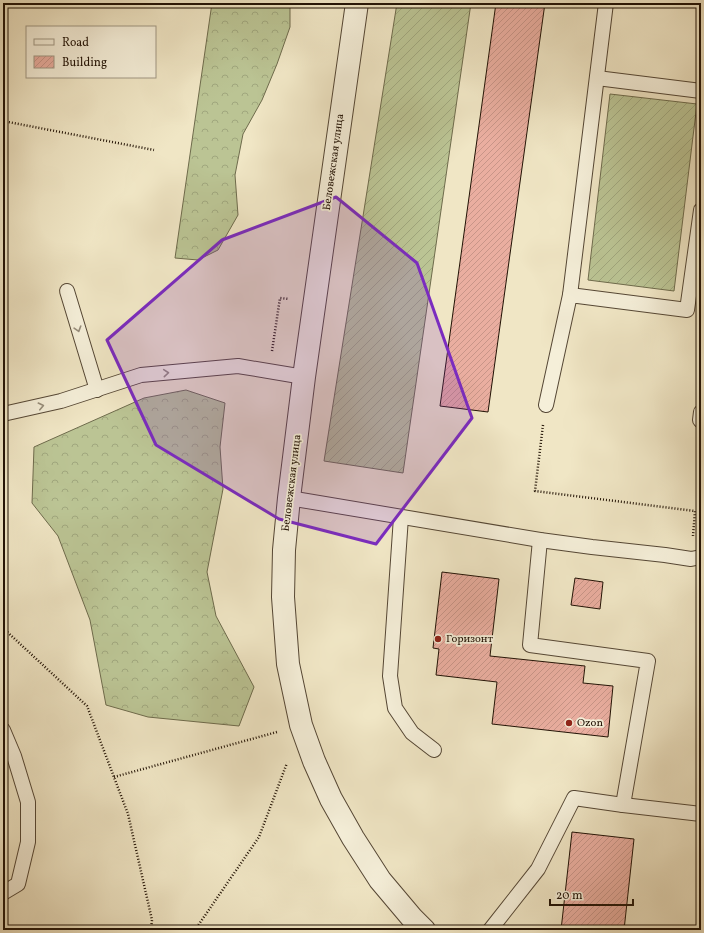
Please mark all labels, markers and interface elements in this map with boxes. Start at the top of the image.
legend [26,26,156,78]
text: Road [62,35,89,51]
text: Building [62,55,107,71]
street label: Беловежская улица [320,112,348,211]
one-way arrow [73,325,82,332]
one-way arrow [163,369,169,378]
one-way arrow [38,402,44,410]
street label: Беловежская улица [279,433,305,532]
place label: Горизонт [446,632,493,647]
marker: Горизонт [433,634,443,644]
place label: Ozon [577,716,603,731]
marker: Ozon [564,718,574,728]
scale bar [550,881,633,907]
text: 20 m [556,888,583,904]

